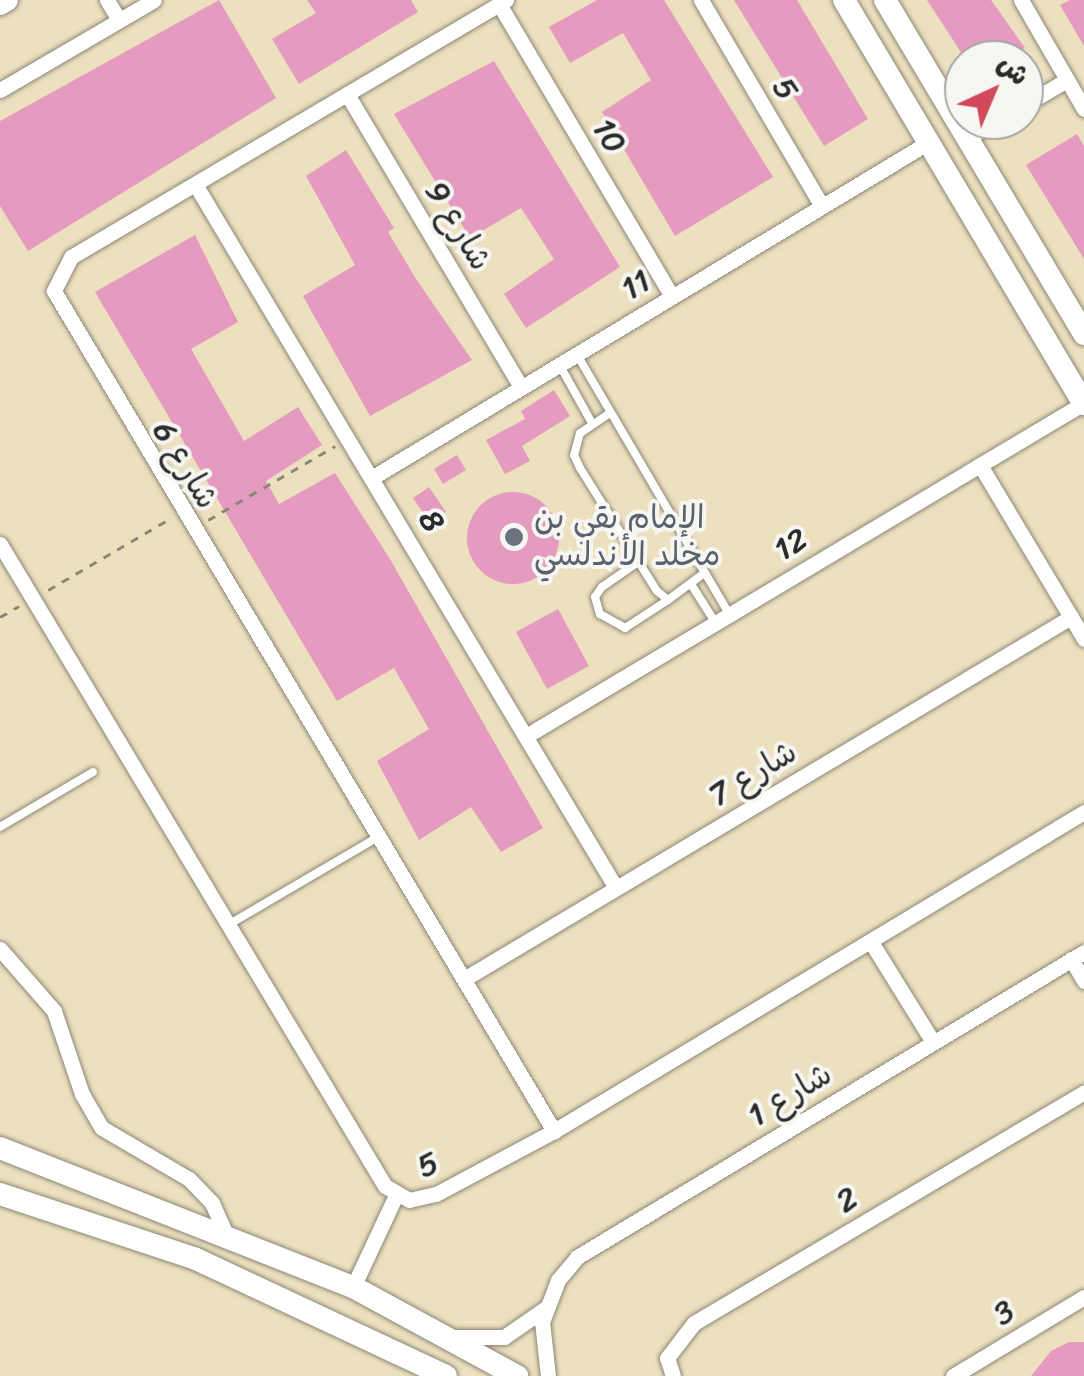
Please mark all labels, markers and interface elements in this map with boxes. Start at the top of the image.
north arrow [944,40,1044,140]
text: ش [986,41,1042,98]
street label: 5 [763,71,807,107]
street label: 10 [584,112,634,160]
street label: شارع 9 [417,174,499,278]
street label: 11 [614,261,658,309]
street label: شارع 6 [144,414,226,516]
place label: الإمام بقي بن مخلد الأندلسي [534,500,720,575]
street label: 8 [410,503,452,539]
street label: 12 [767,520,815,570]
marker: الإمام بقي بن مخلد الأندلسي [503,526,525,548]
street label: شارع 7 [702,733,804,815]
street label: شارع 1 [741,1055,839,1135]
street label: 5 [411,1144,445,1186]
street label: 2 [829,1179,865,1221]
street label: 3 [987,1292,1021,1334]

